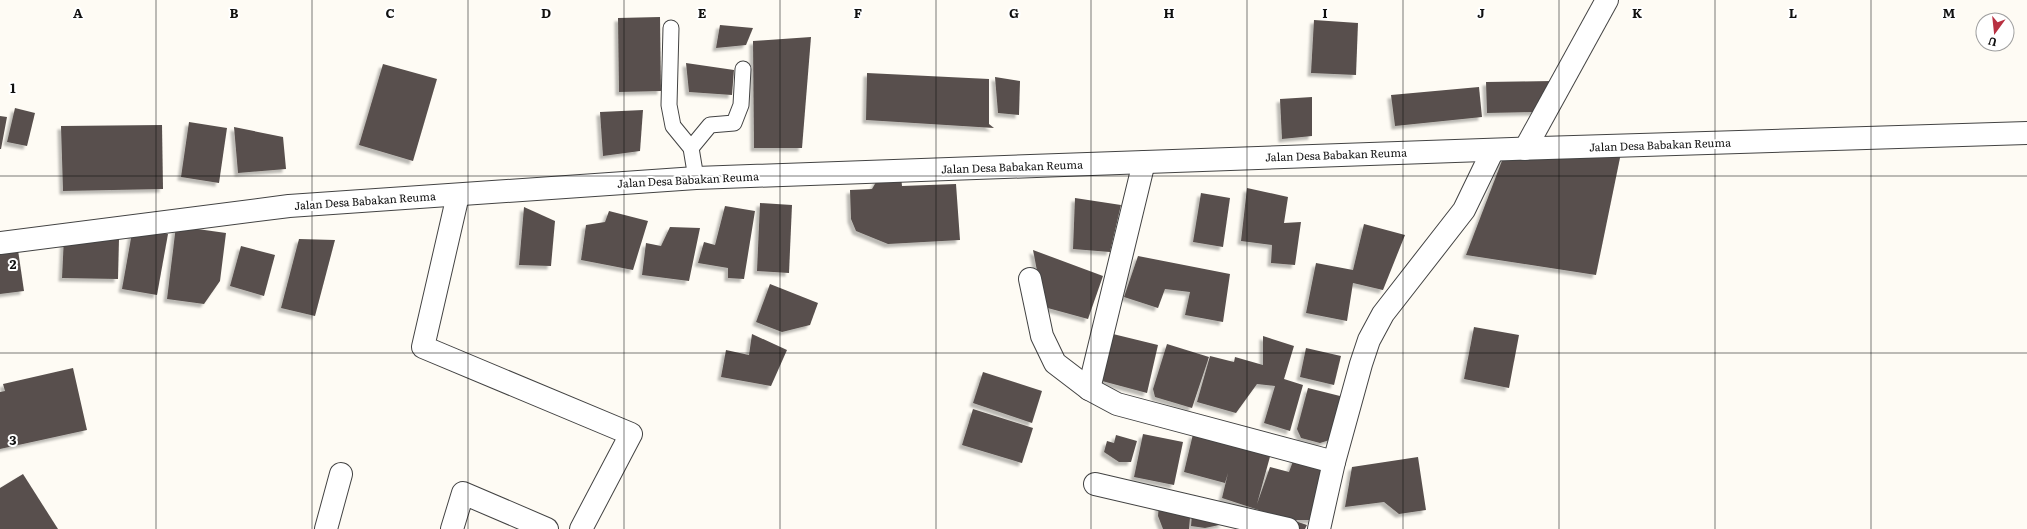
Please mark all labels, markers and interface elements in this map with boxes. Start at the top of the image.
text: A [73,3,83,22]
text: B [230,3,239,22]
text: C [385,3,395,22]
text: D [541,3,551,22]
text: E [698,3,707,22]
text: F [854,3,862,22]
text: G [1009,3,1019,22]
text: H [1164,3,1175,22]
text: I [1322,3,1328,22]
text: J [1477,3,1485,22]
text: K [1632,3,1643,22]
text: L [1789,3,1797,22]
text: M [1943,3,1956,22]
north arrow [1975,12,2015,52]
text: U [1986,34,1998,51]
text: 1 [10,78,16,97]
street label: Jalan Desa Babakan Reuma [1589,134,1731,154]
street label: Jalan Desa Babakan Reuma [1265,144,1407,164]
street label: Jalan Desa Babakan Reuma [941,156,1083,176]
street label: Jalan Desa Babakan Reuma [617,167,759,191]
street label: Jalan Desa Babakan Reuma [294,187,436,213]
text: 2 [10,254,17,273]
text: 3 [9,430,17,449]

